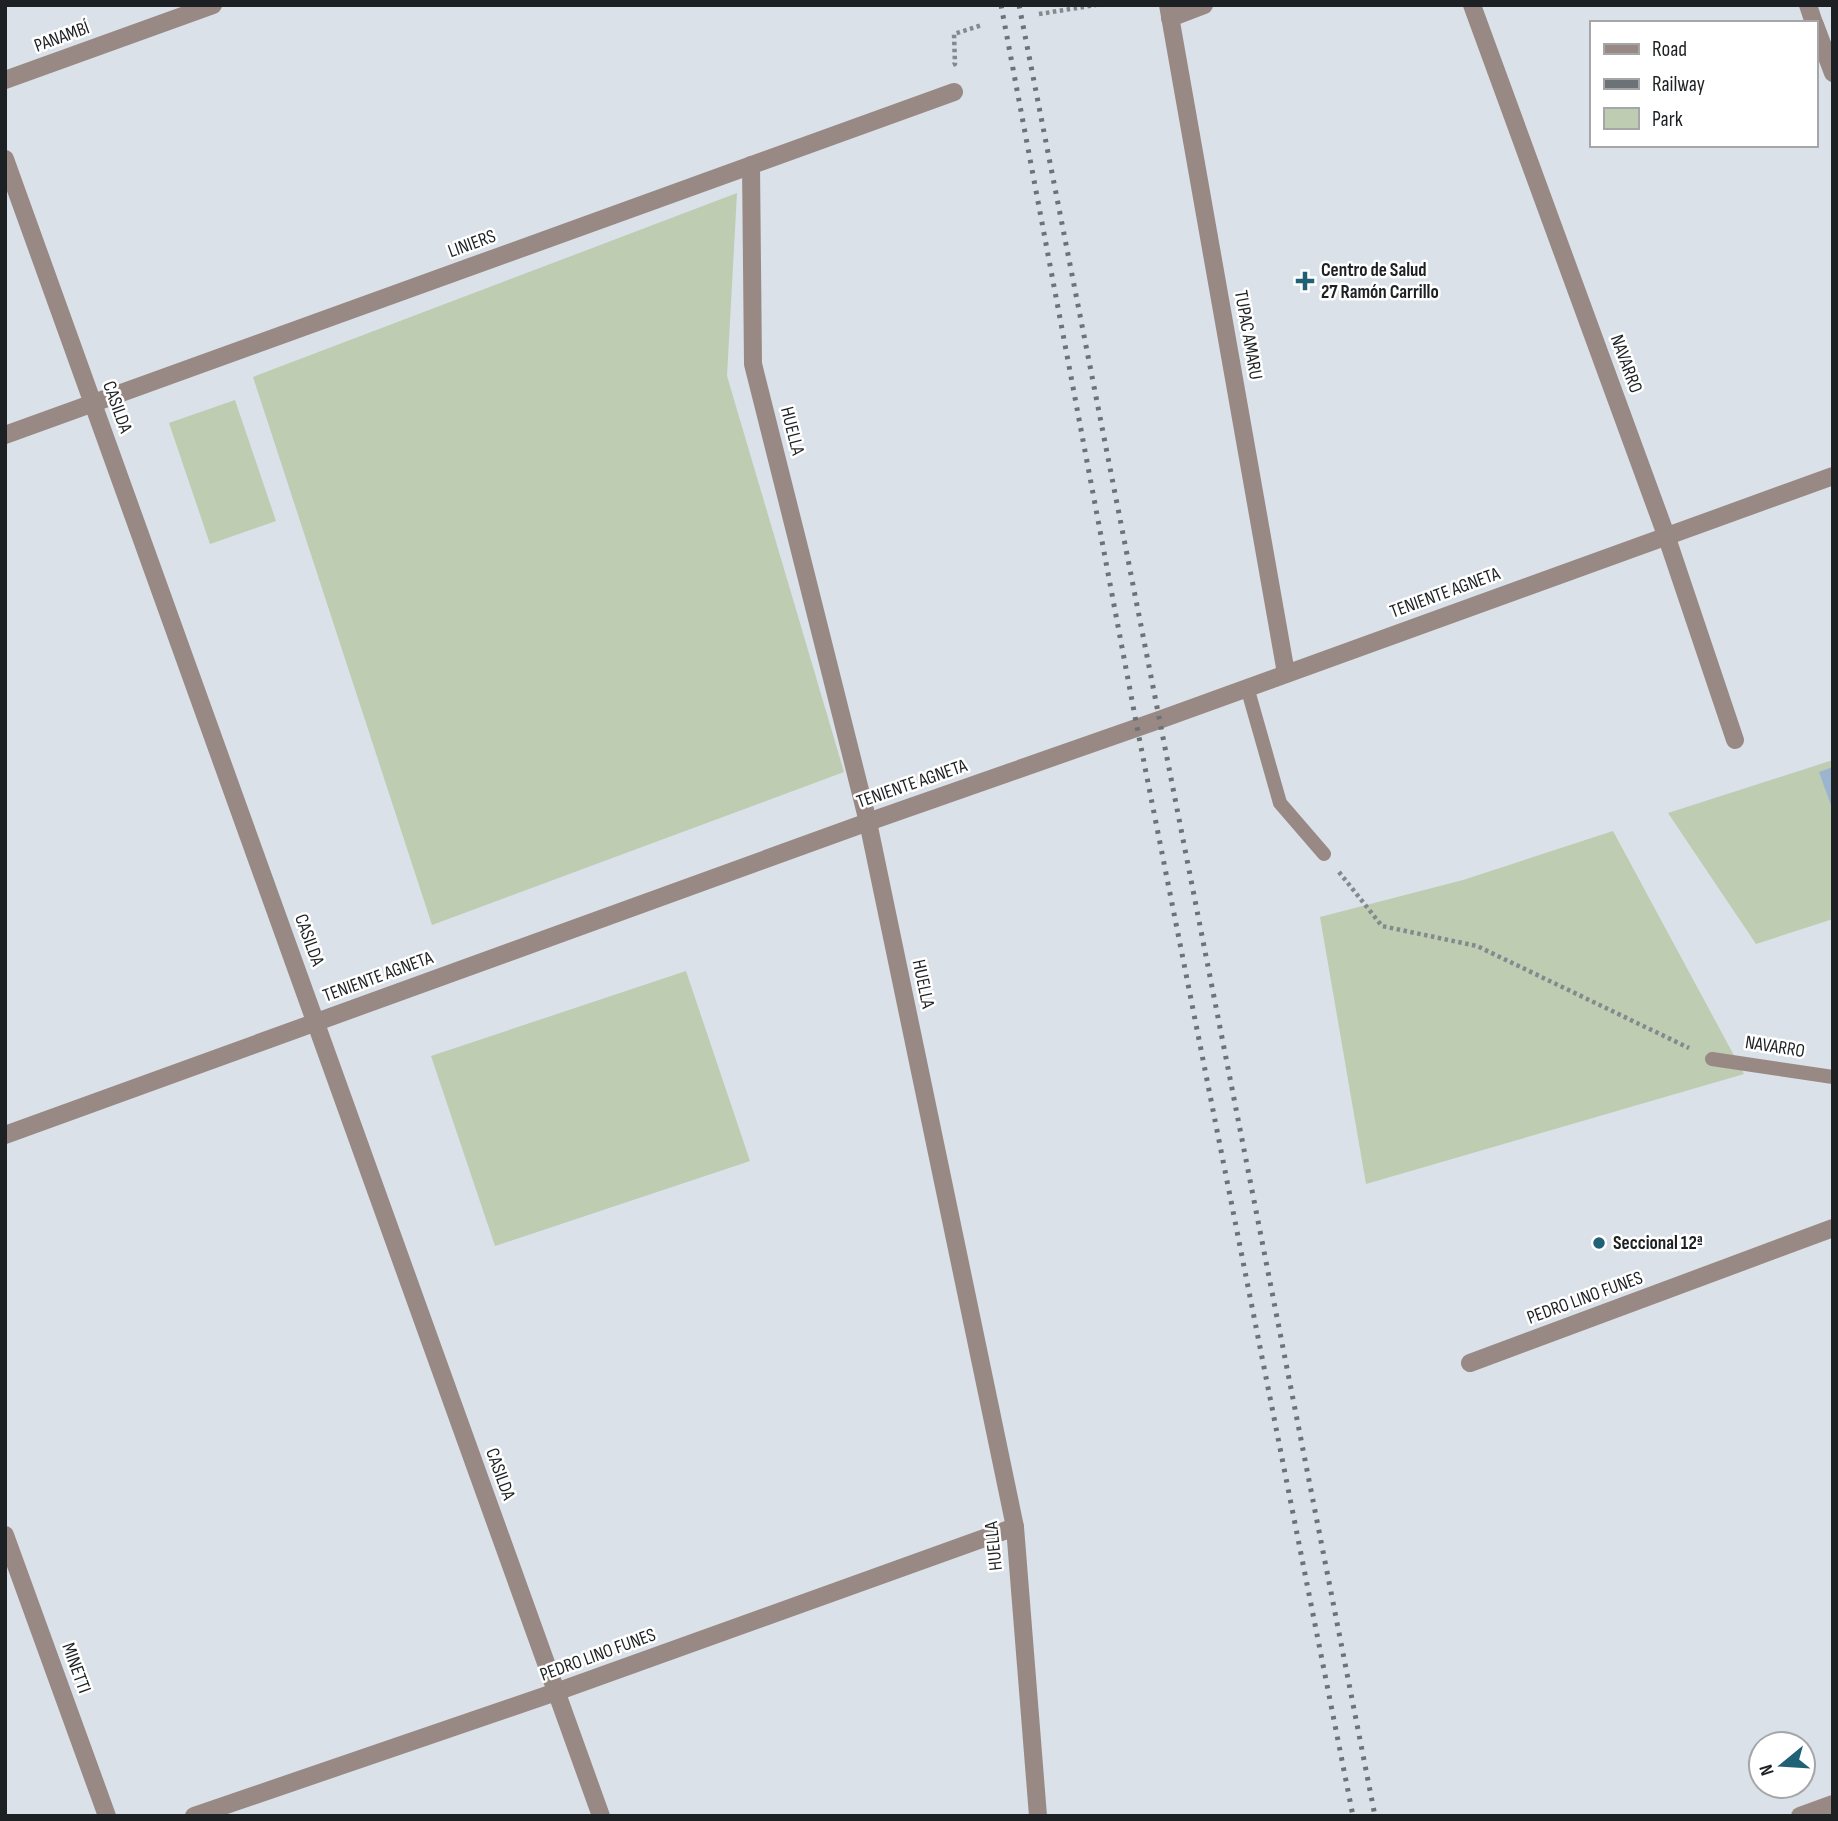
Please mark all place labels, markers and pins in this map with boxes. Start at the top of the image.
place label: Centro de Salud 27 Ramón Carrillo [1321,259,1439,304]
marker: Centro de Salud 27 Ramón Carrillo [1295,271,1315,291]
place label: Seccional 12ª [1613,1232,1703,1255]
marker: Seccional 12ª [1591,1235,1607,1251]

